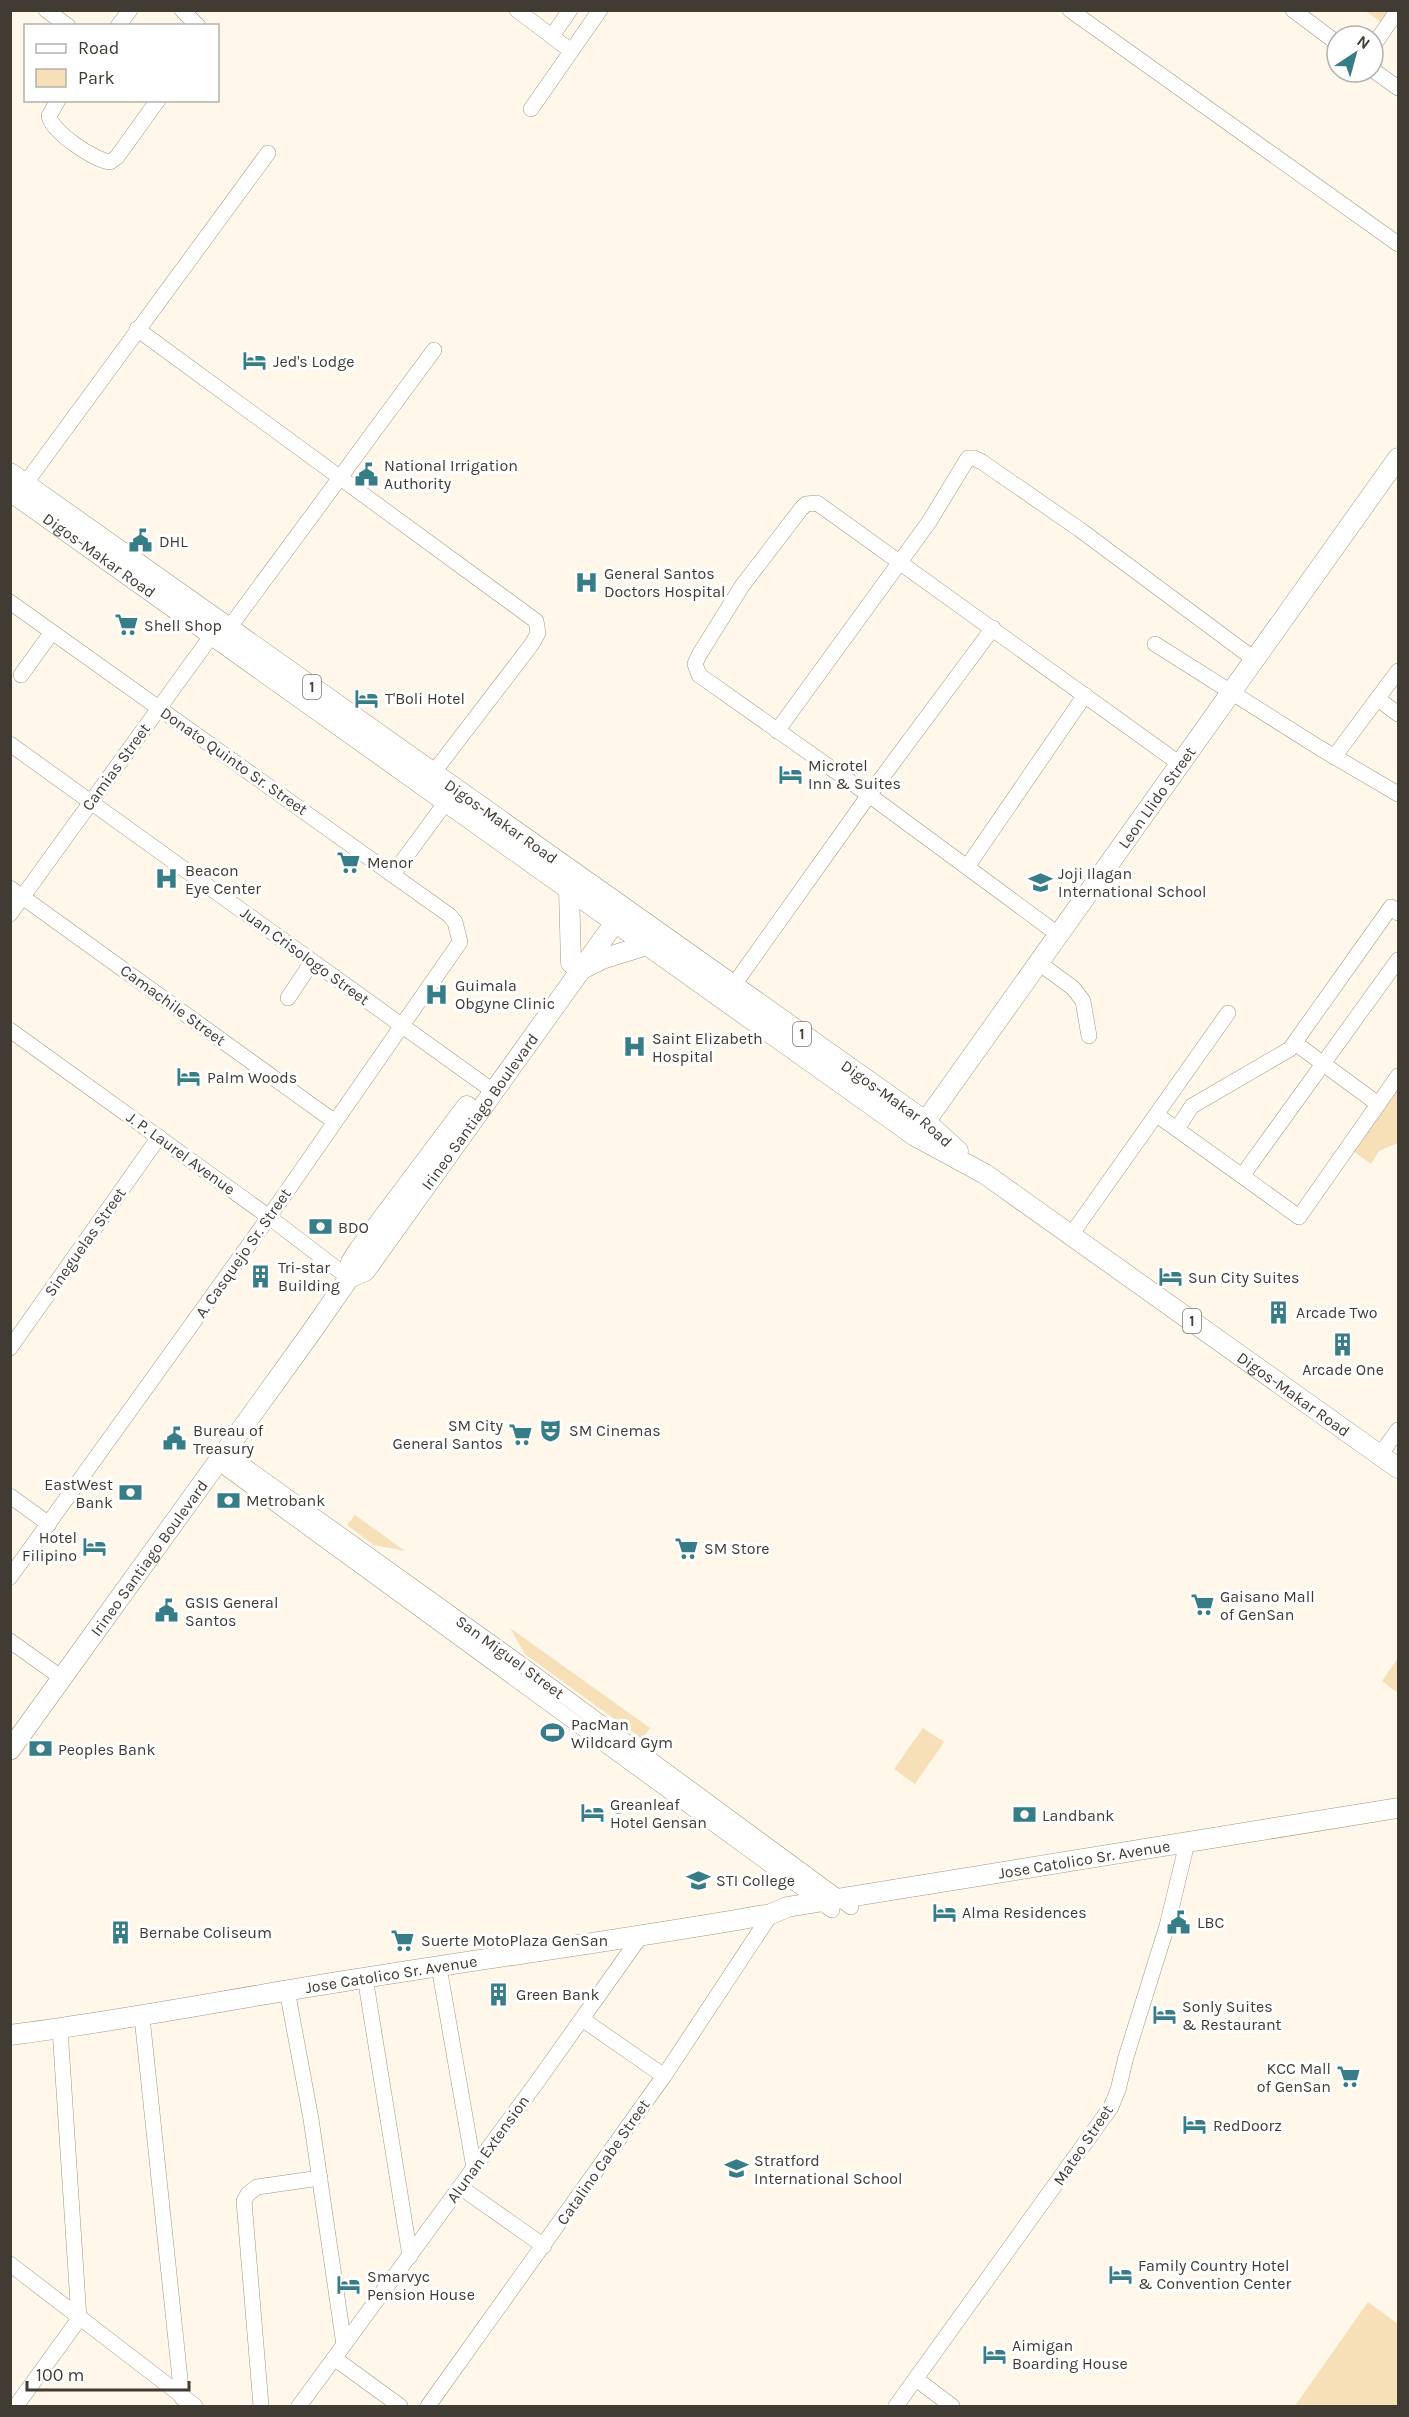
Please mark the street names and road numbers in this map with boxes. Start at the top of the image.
street label: Digos-Makar Road [40,508,160,601]
road number: 1 [303,675,321,699]
street label: Donato Quinto Sr. Street [157,703,311,819]
street label: Camias Street [78,720,154,814]
street label: Leon Llido Street [1114,743,1199,852]
street label: Digos-Makar Road [441,774,561,867]
street label: Juan Crisologo Street [237,903,373,1009]
street label: Camachile Street [117,960,229,1050]
road number: 1 [793,1022,811,1046]
street label: Irineo Santiago Boulevard [417,1029,542,1193]
street label: Digos-Makar Road [838,1055,956,1151]
street label: J. P. Laurel Avenue [123,1107,239,1199]
street label: Sineguelas Street [40,1184,130,1300]
street label: A. Casquejo Sr. Street [191,1185,295,1321]
road number: 1 [1183,1309,1201,1333]
street label: Digos-Makar Road [1234,1347,1354,1440]
street label: Irineo Santiago Boulevard [86,1476,211,1640]
street label: San Miguel Street [452,1611,568,1703]
street label: Jose Catolico Sr. Avenue [997,1836,1171,1882]
street label: Jose Catolico Sr. Avenue [304,1951,478,1997]
street label: Alunan Extension [443,2092,533,2206]
street label: Catalino Cabe Street [553,2096,653,2228]
street label: Mateo Street [1049,2101,1117,2189]

